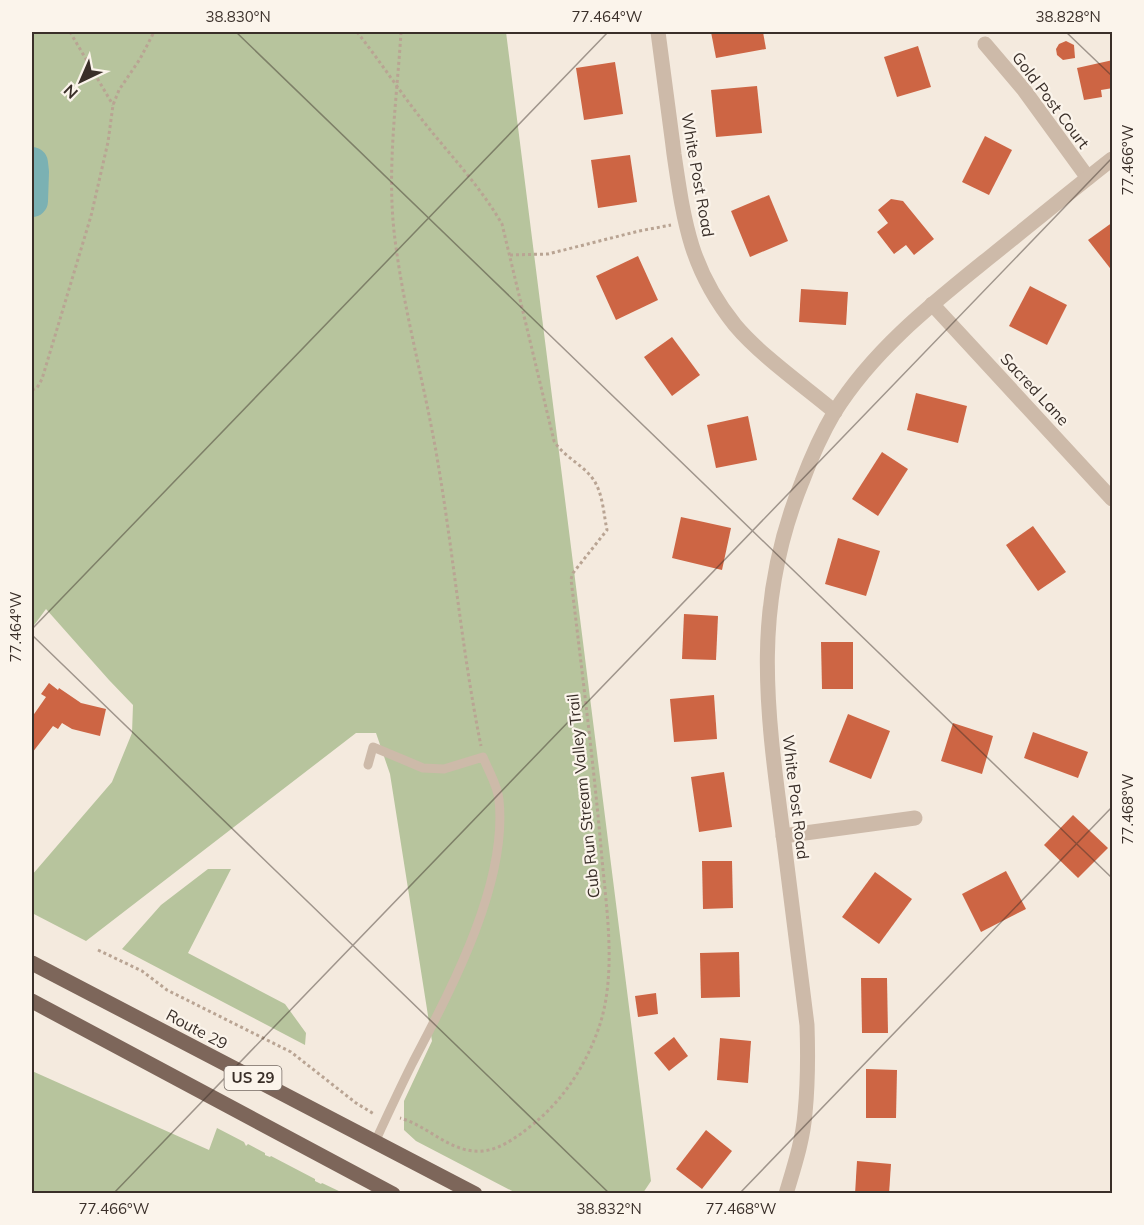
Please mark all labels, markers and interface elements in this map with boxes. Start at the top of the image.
text: 38.830°N [205,7,271,26]
text: 77.464°W [572,7,643,26]
text: 38.828°N [1035,7,1101,26]
street label: Gold Post Court [1008,48,1094,153]
north arrow [51,51,111,111]
text: N [59,80,82,103]
street label: White Post Road [677,111,719,239]
text: 77.466°W [1118,124,1137,195]
street label: Sacred Lane [996,349,1074,429]
text: 77.464°W [6,591,25,662]
street label: Cub Run Stream Valley Trail [562,693,604,899]
street label: White Post Road [778,734,814,860]
text: 77.468°W [1118,773,1137,844]
street label: Route 29 [163,1004,231,1054]
road number: US 29 [224,1066,282,1090]
text: 77.466°W [79,1199,150,1218]
text: 38.832°N [576,1199,642,1218]
text: 77.468°W [706,1199,777,1218]

